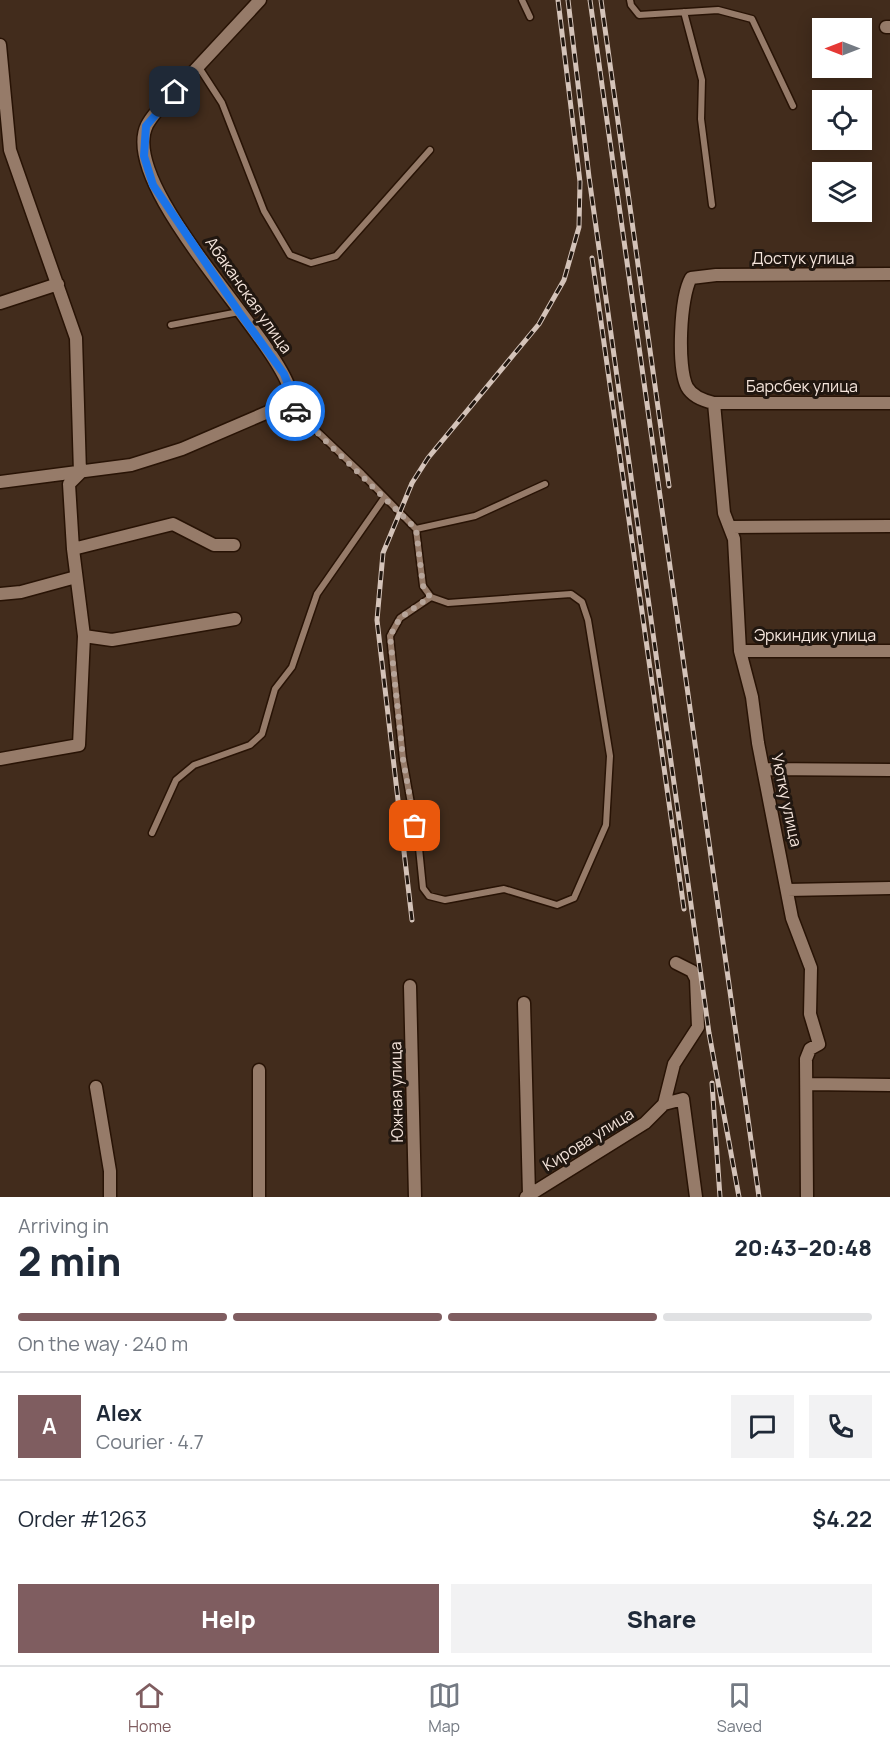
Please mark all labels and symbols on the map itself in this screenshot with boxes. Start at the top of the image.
north arrow [812,18,872,78]
pin [149,66,200,117]
street label: Абаканская улица [201,232,297,358]
street label: Достук улица [752,247,854,269]
street label: Барсбек улица [746,375,858,397]
courier [265,381,325,441]
street label: Эркиндик улица [754,624,876,646]
street label: Уютку улица [766,751,808,849]
pin [389,800,440,851]
street label: Южная улица [384,1041,408,1143]
street label: Кирова улица [538,1102,638,1176]

